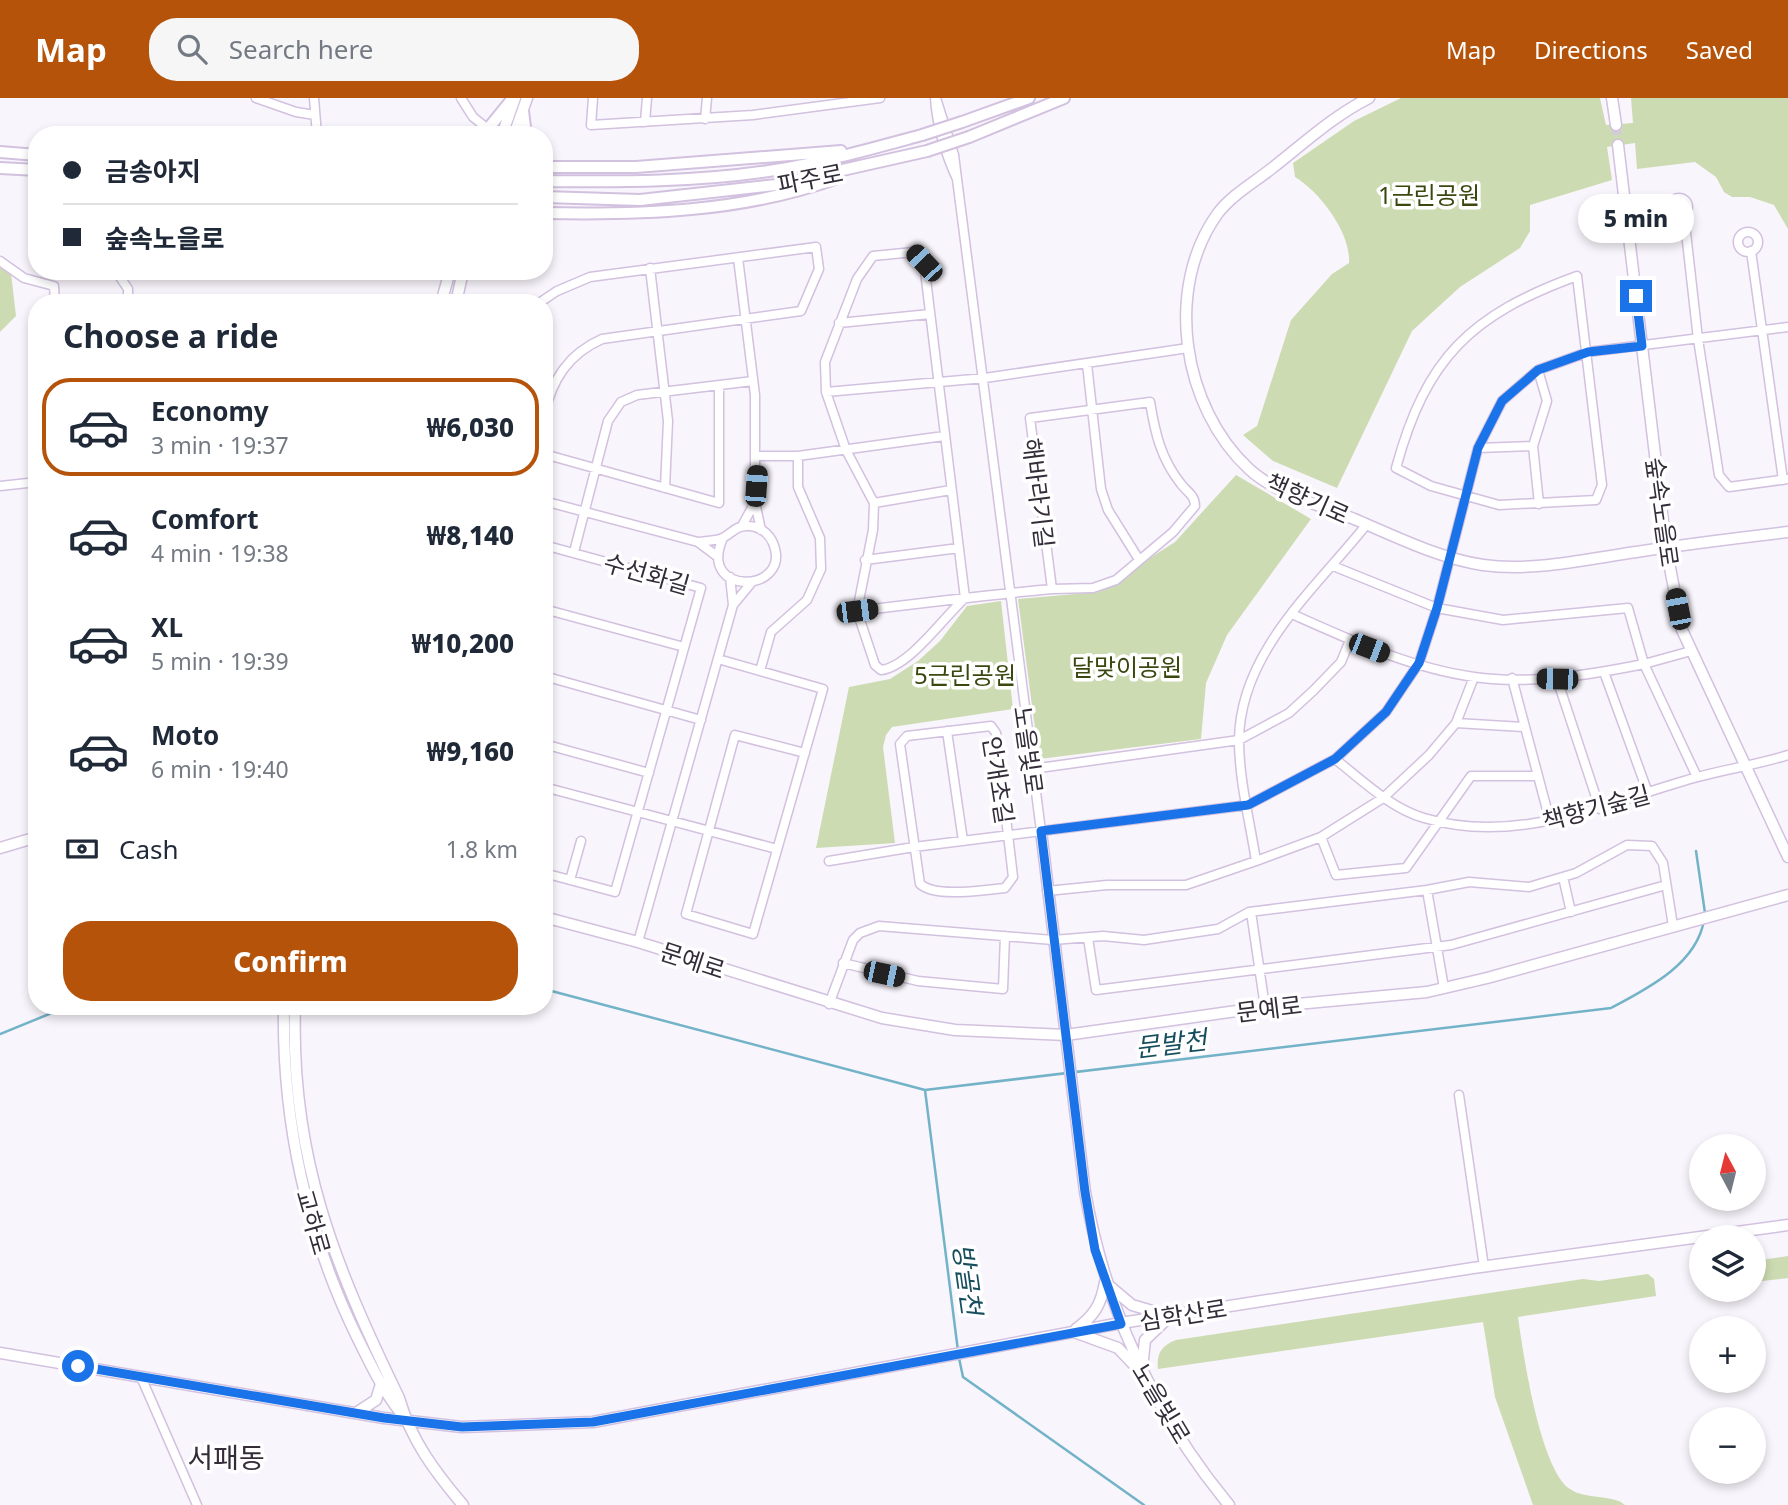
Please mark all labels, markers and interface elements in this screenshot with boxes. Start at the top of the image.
search box [149,18,639,81]
text: Map [35,27,107,72]
icon: search [173,30,211,68]
text: Search here [229,31,373,67]
text: Map [1446,33,1496,66]
text: Directions [1534,33,1648,66]
text: Saved [1686,33,1753,66]
text: 금송아지 [105,153,201,189]
street label: 파주로 [774,155,846,201]
park label: 1근린공원 [1378,178,1480,211]
callout: 5 min [1578,194,1694,244]
text: 5 min [1604,202,1668,234]
text: 숲속노을로 [105,220,225,256]
car [902,240,947,286]
route end [1620,280,1652,312]
text: Choose a ride [63,314,279,357]
text: Economy [151,393,269,429]
icon: car [67,396,130,459]
text: ₩6,030 [426,409,514,445]
text: 3 min · 19:37 [151,429,289,461]
street label: 해바라기길 [1016,436,1062,550]
street label: 숲속노을로 [1639,455,1687,569]
car [745,464,768,508]
street label: 책향기로 [1261,465,1355,531]
text: Comfort [151,501,259,537]
icon: car [67,504,130,567]
text: ₩8,140 [426,517,514,553]
text: 4 min · 19:38 [151,537,289,569]
street label: 수선화길 [600,545,694,601]
car [1664,586,1693,632]
car [835,598,880,624]
text: XL [151,609,183,645]
icon: car [67,612,130,675]
text: ₩10,200 [411,625,514,661]
car [1346,631,1393,665]
text: 5 min · 19:39 [151,645,289,677]
park label: 달맞이공원 [1072,650,1182,683]
park label: 5근린공원 [914,658,1016,691]
car [1536,668,1579,690]
street label: 노을빛로 [1007,704,1051,796]
text: Moto [151,717,219,753]
icon: car [67,720,130,783]
text: ₩9,160 [426,733,514,769]
street label: 안개초길 [976,734,1022,826]
text: 6 min · 19:40 [151,753,289,785]
street label: 책향기숲길 [1538,777,1654,837]
icon: cash [63,830,101,868]
text: Cash [119,831,179,867]
text: 1.8 km [446,833,518,865]
button: Confirm [63,921,518,1001]
street label: 문예로 [656,934,730,986]
car [862,959,907,989]
street label: 문예로 [1234,988,1304,1028]
water label: 문발천 [1133,1020,1212,1065]
north arrow [1689,1134,1766,1211]
map controls [1689,1134,1766,1484]
street label: 교하로 [289,1186,339,1258]
button: layers [1689,1225,1766,1302]
water label: 방골천 [945,1241,991,1320]
street label: 심학산로 [1137,1291,1229,1337]
button: + [1689,1316,1766,1393]
route start [62,1350,94,1382]
street label: 노을빛로 [1125,1357,1199,1449]
button: − [1689,1407,1766,1484]
district label: 서패동 [187,1438,265,1476]

